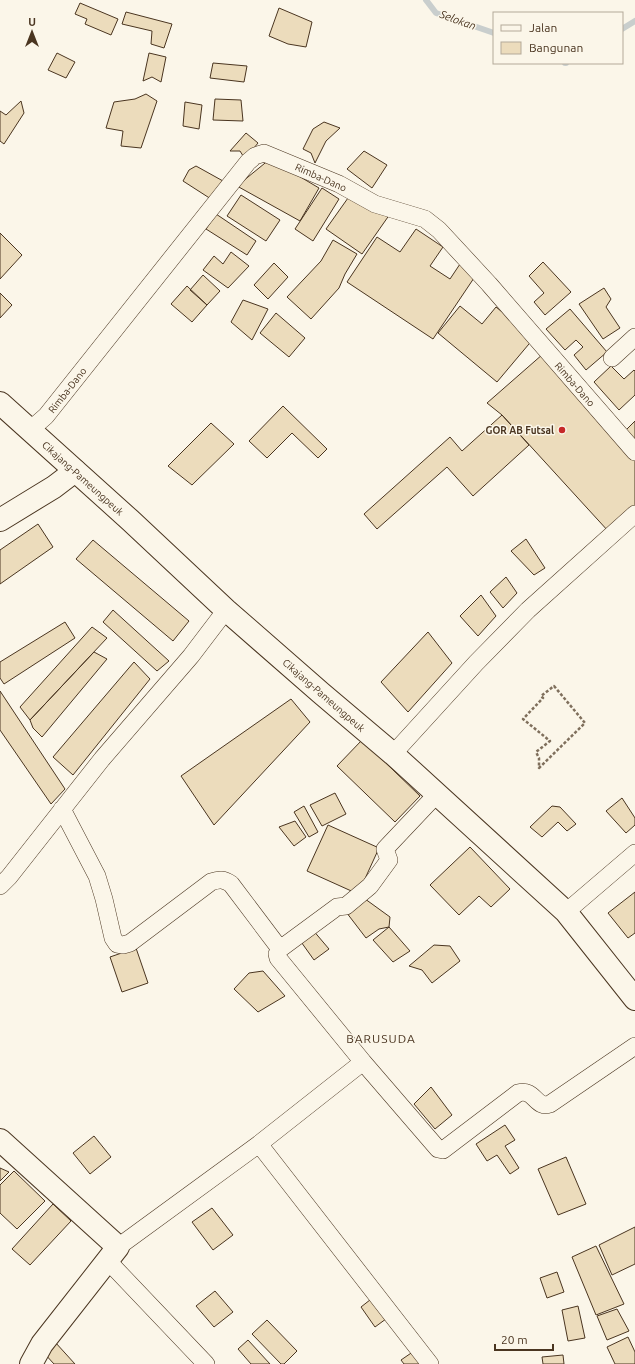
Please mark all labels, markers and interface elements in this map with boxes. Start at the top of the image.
water label: Selokan [437,8,478,32]
north arrow [12,12,52,52]
legend [493,12,623,64]
text: U [28,16,36,28]
text: Jalan [529,21,557,34]
text: Bangunan [529,41,583,54]
street label: Rimba-Dano [293,161,348,194]
street label: Rimba-Dano [552,360,597,409]
street label: Rimba-Dano [46,365,89,415]
place label: GOR AB Futsal [485,425,554,436]
marker: GOR AB Futsal [557,425,567,435]
street label: Cikajang-Pameungpeuk [40,439,125,518]
street label: Cikajang-Pameungpeuk [280,657,367,734]
district label: BARUSUDA [346,1032,416,1045]
scale bar [495,1326,553,1352]
text: 20 m [501,1333,528,1346]

